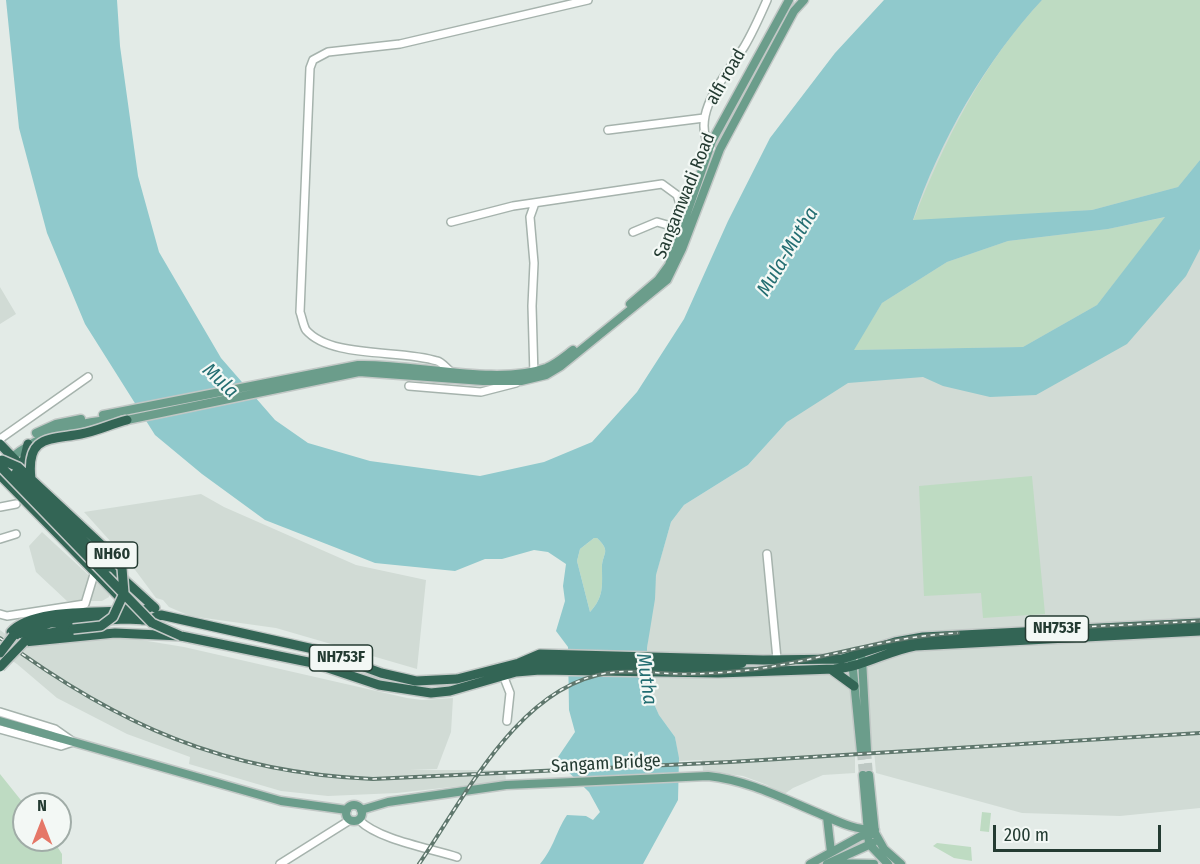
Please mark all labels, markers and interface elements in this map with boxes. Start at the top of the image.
street label: alfi road [701,45,751,109]
street label: Sangamwadi Road [650,130,720,262]
water label: Mula-Mutha [752,203,824,301]
water label: Mula [197,359,243,403]
road number: NH60 [86,542,138,568]
road number: NH753F [1026,616,1088,642]
road number: NH753F [310,645,372,671]
water label: Mutha [631,652,661,706]
street label: Sangam Bridge [551,750,661,778]
north arrow [12,792,72,852]
text: N [37,796,47,815]
scale bar [996,813,1164,851]
text: 200 m [1004,824,1049,846]

